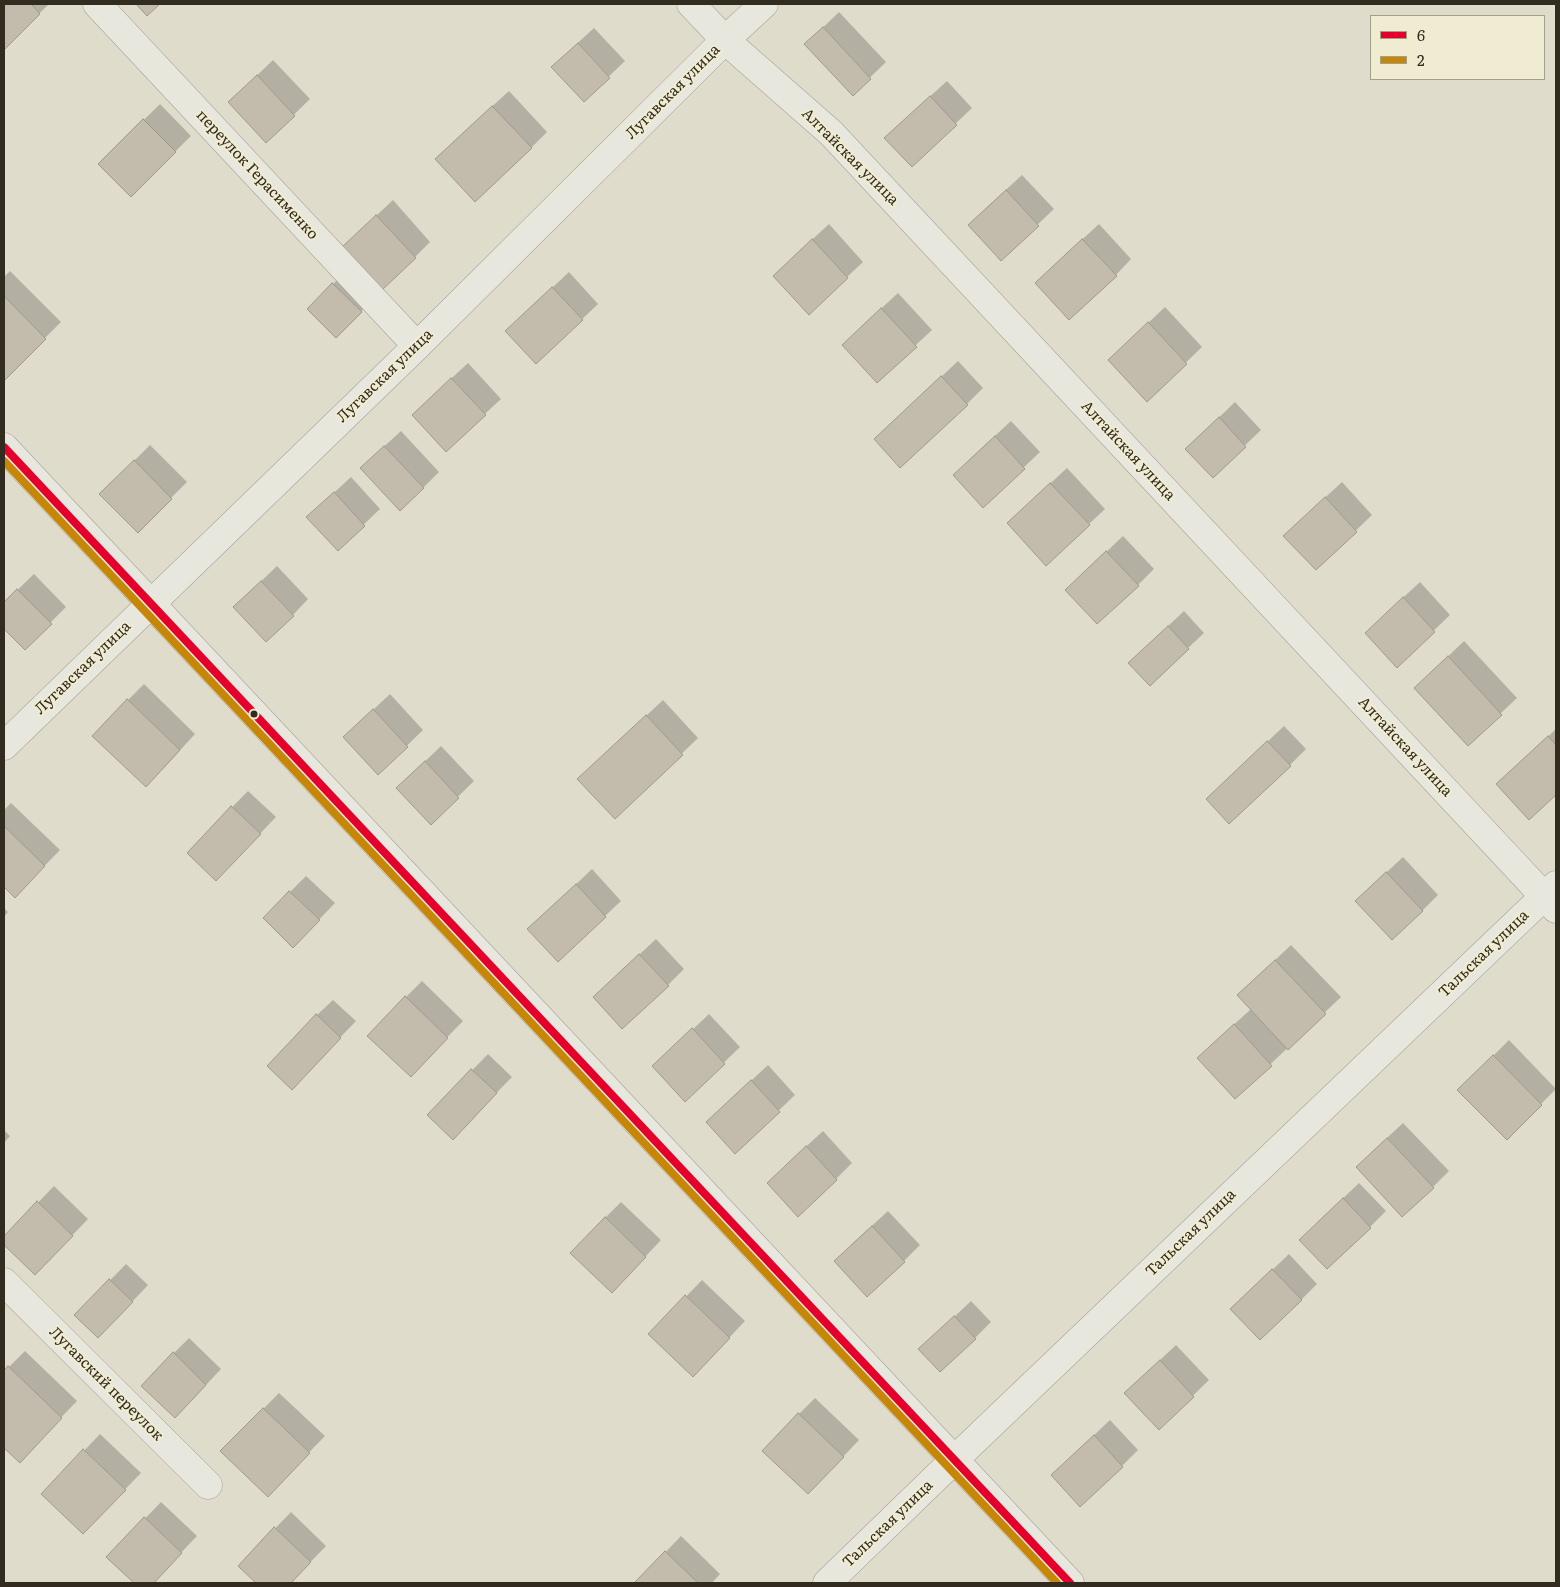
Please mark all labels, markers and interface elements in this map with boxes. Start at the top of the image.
legend [1370,15,1545,80]
text: 6 [1417,23,1425,46]
street label: Лугавская улица [622,41,724,143]
text: 2 [1417,48,1425,71]
street label: Алтайская улица [798,105,902,209]
street label: переулок Герасименко [192,106,322,244]
street label: Лугавская улица [333,326,437,426]
street label: Алтайская улица [1077,397,1179,505]
street label: Лугавская улица [31,618,135,718]
street label: Алтайская улица [1354,693,1456,801]
unlabelled marker [249,709,259,719]
street label: Тальская улица [1435,906,1533,1002]
street label: Тальская улица [1142,1185,1240,1281]
street label: Лугавский переулок [45,1323,167,1445]
street label: Тальская улица [839,1476,937,1572]

